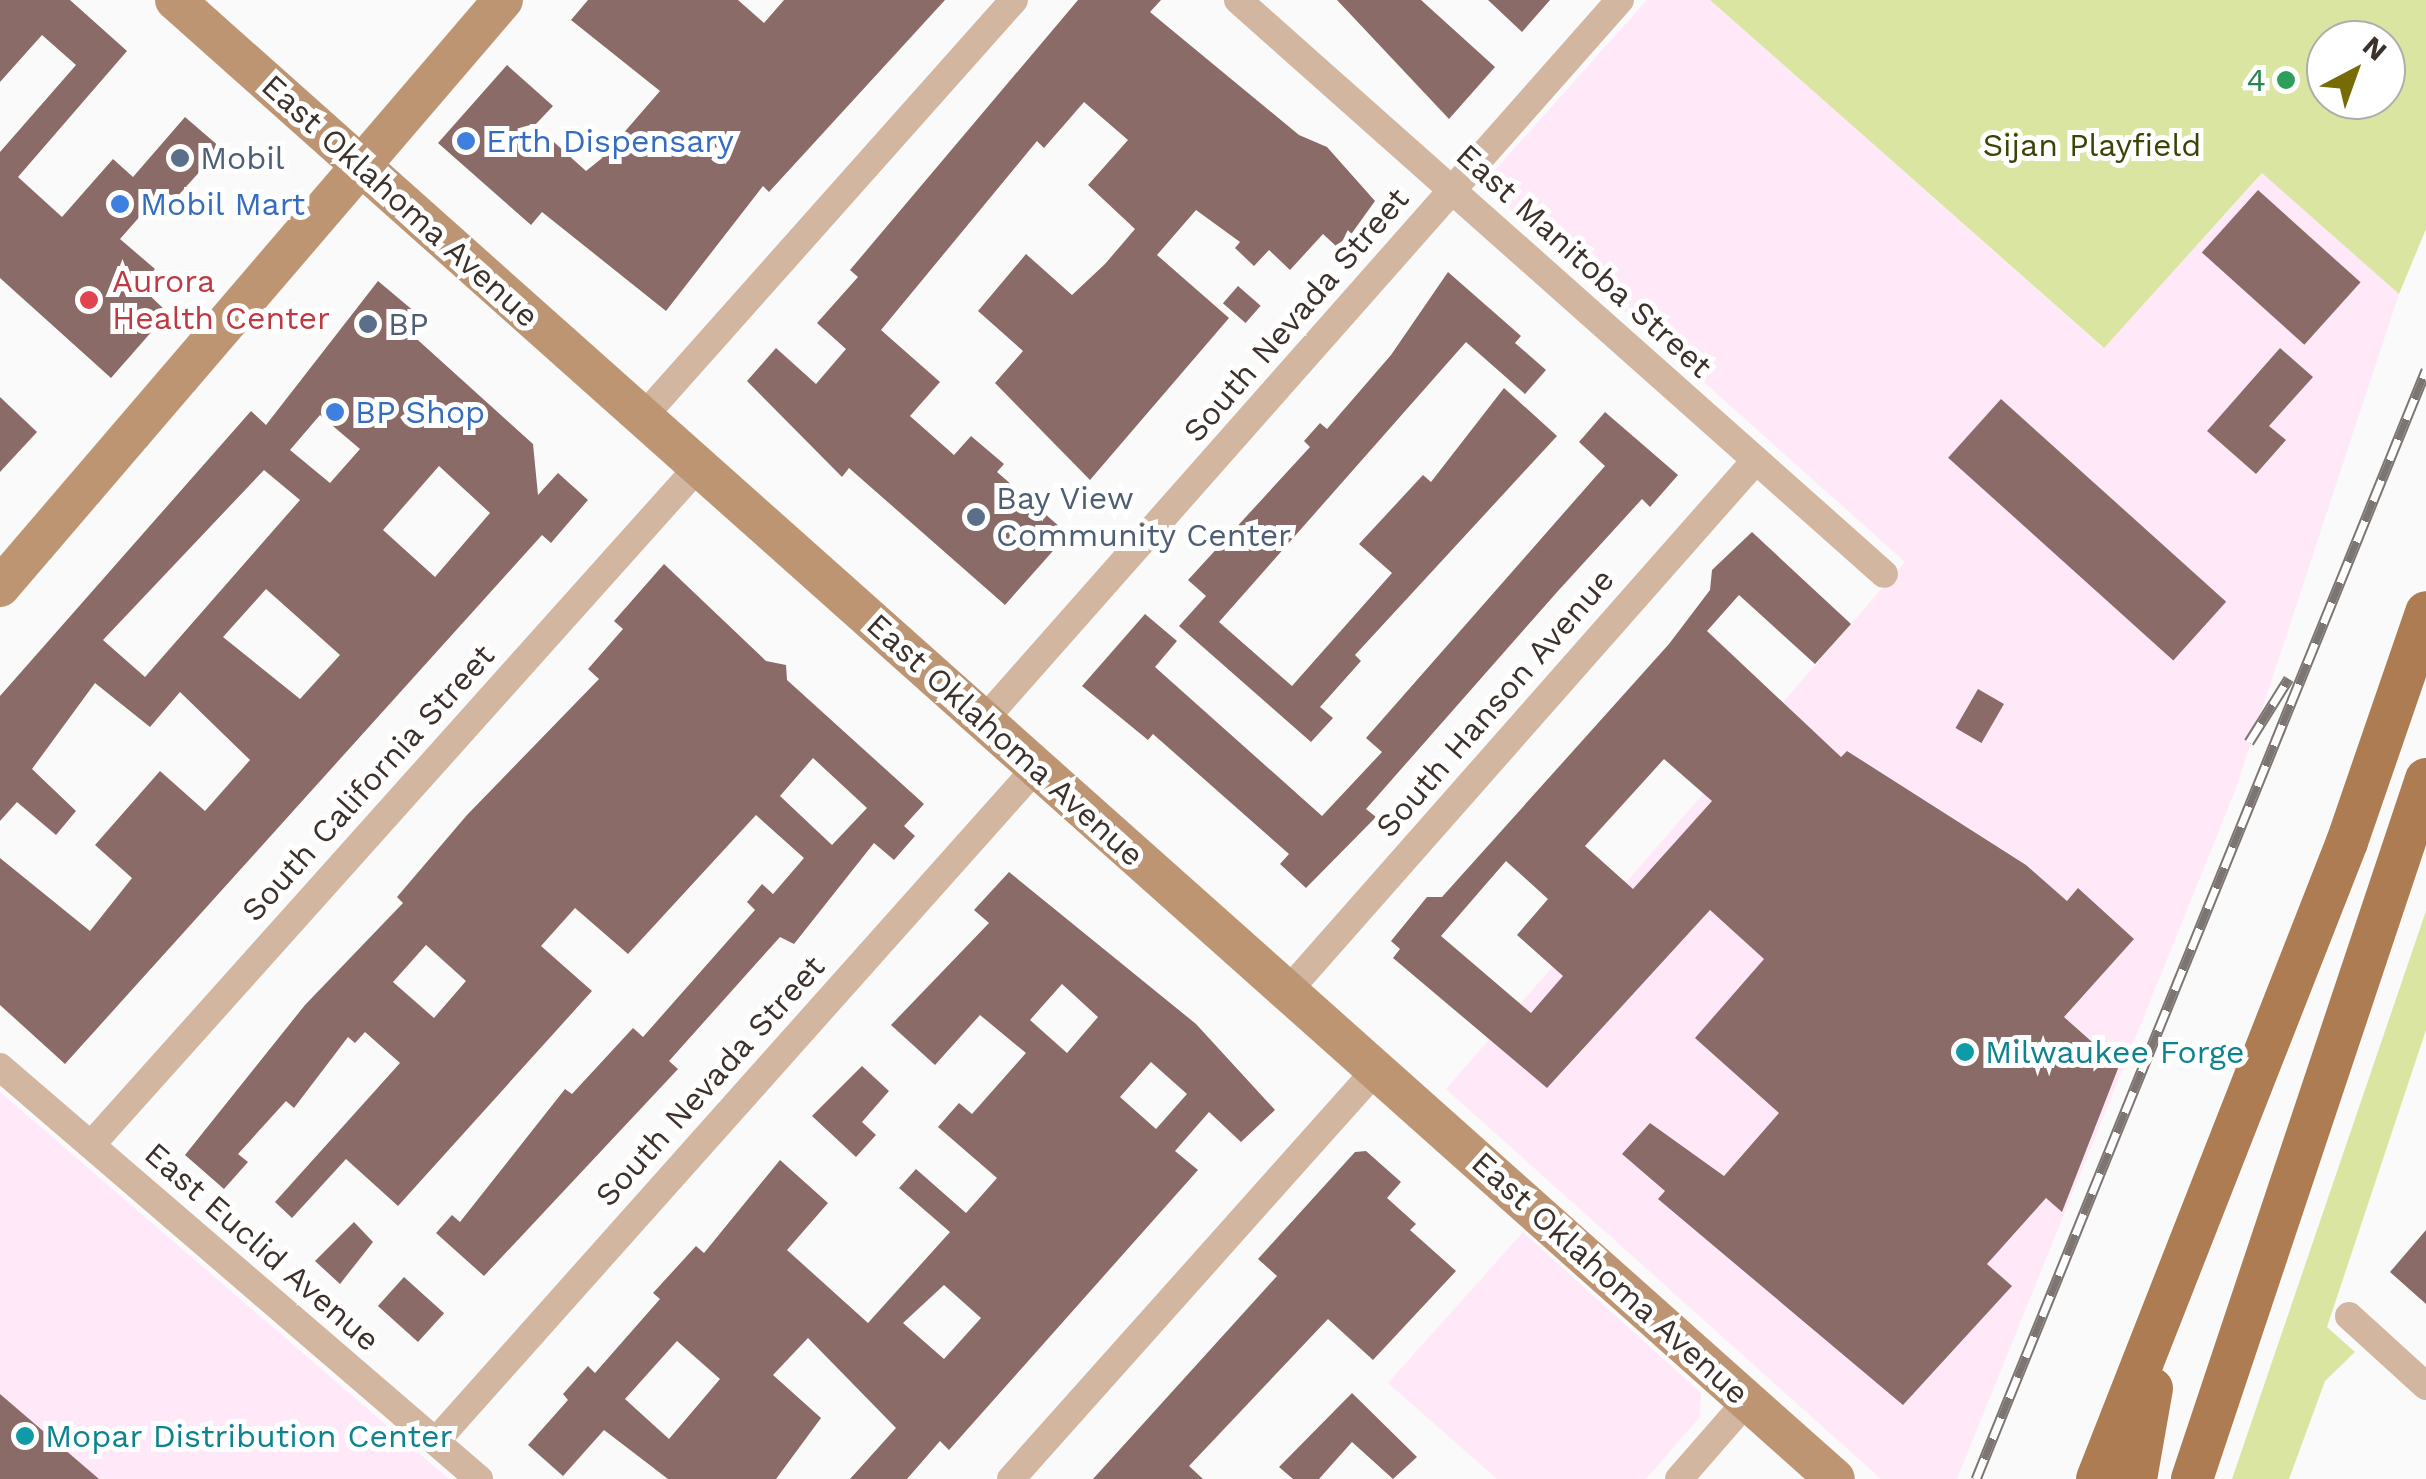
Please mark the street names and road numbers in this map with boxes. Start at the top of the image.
street label: East Oklahoma Avenue [253,66,547,336]
street label: East Manitoba Street [1448,136,1720,386]
street label: South Nevada Street [1175,180,1417,450]
street label: South Hanson Avenue [1367,560,1623,846]
street label: East Oklahoma Avenue [858,605,1152,875]
street label: South California Street [233,636,503,930]
street label: South Nevada Street [587,948,833,1214]
street label: East Euclid Avenue [136,1134,388,1360]
street label: East Oklahoma Avenue [1463,1143,1757,1413]

